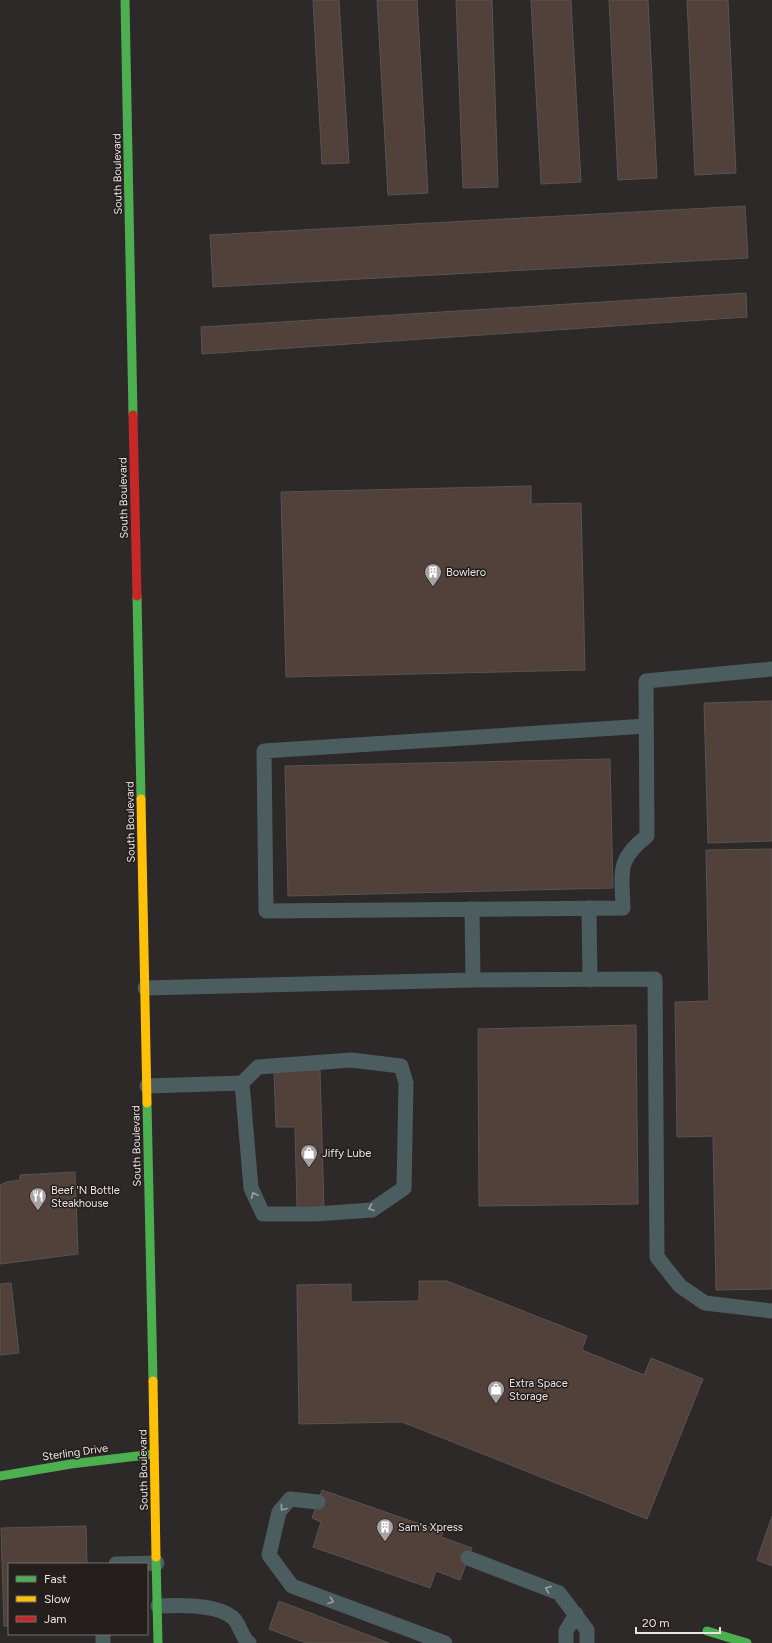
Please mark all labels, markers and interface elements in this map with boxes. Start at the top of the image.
street label: South Boulevard [110,133,125,215]
street label: South Boulevard [116,457,131,539]
building icon: Bowlero [423,562,443,587]
place label: Bowlero [446,566,486,579]
street label: South Boulevard [123,781,138,863]
street label: South Boulevard [129,1105,144,1187]
shop icon: Jiffy Lube [299,1143,319,1168]
place label: Jiffy Lube [322,1147,371,1160]
place label: Beef 'N Bottle Steakhouse [51,1184,120,1210]
restaurant icon: Beef 'N Bottle Steakhouse [28,1186,48,1211]
one-way arrow [251,1192,259,1200]
one-way arrow [368,1204,375,1212]
place label: Extra Space Storage [509,1377,568,1403]
shop icon: Extra Space Storage [486,1379,506,1404]
street label: South Boulevard [136,1429,151,1511]
street label: Sterling Drive [41,1441,109,1464]
one-way arrow [281,1504,288,1511]
building icon: Sam's Xpress [375,1517,395,1542]
place label: Sam's Xpress [398,1521,463,1534]
legend [8,1563,148,1635]
text: Fast [44,1572,67,1586]
one-way arrow [545,1585,552,1593]
text: Slow [44,1592,71,1606]
one-way arrow [328,1596,335,1604]
scale bar [636,1609,720,1635]
text: Jam [44,1612,67,1626]
text: 20 m [642,1616,670,1630]

